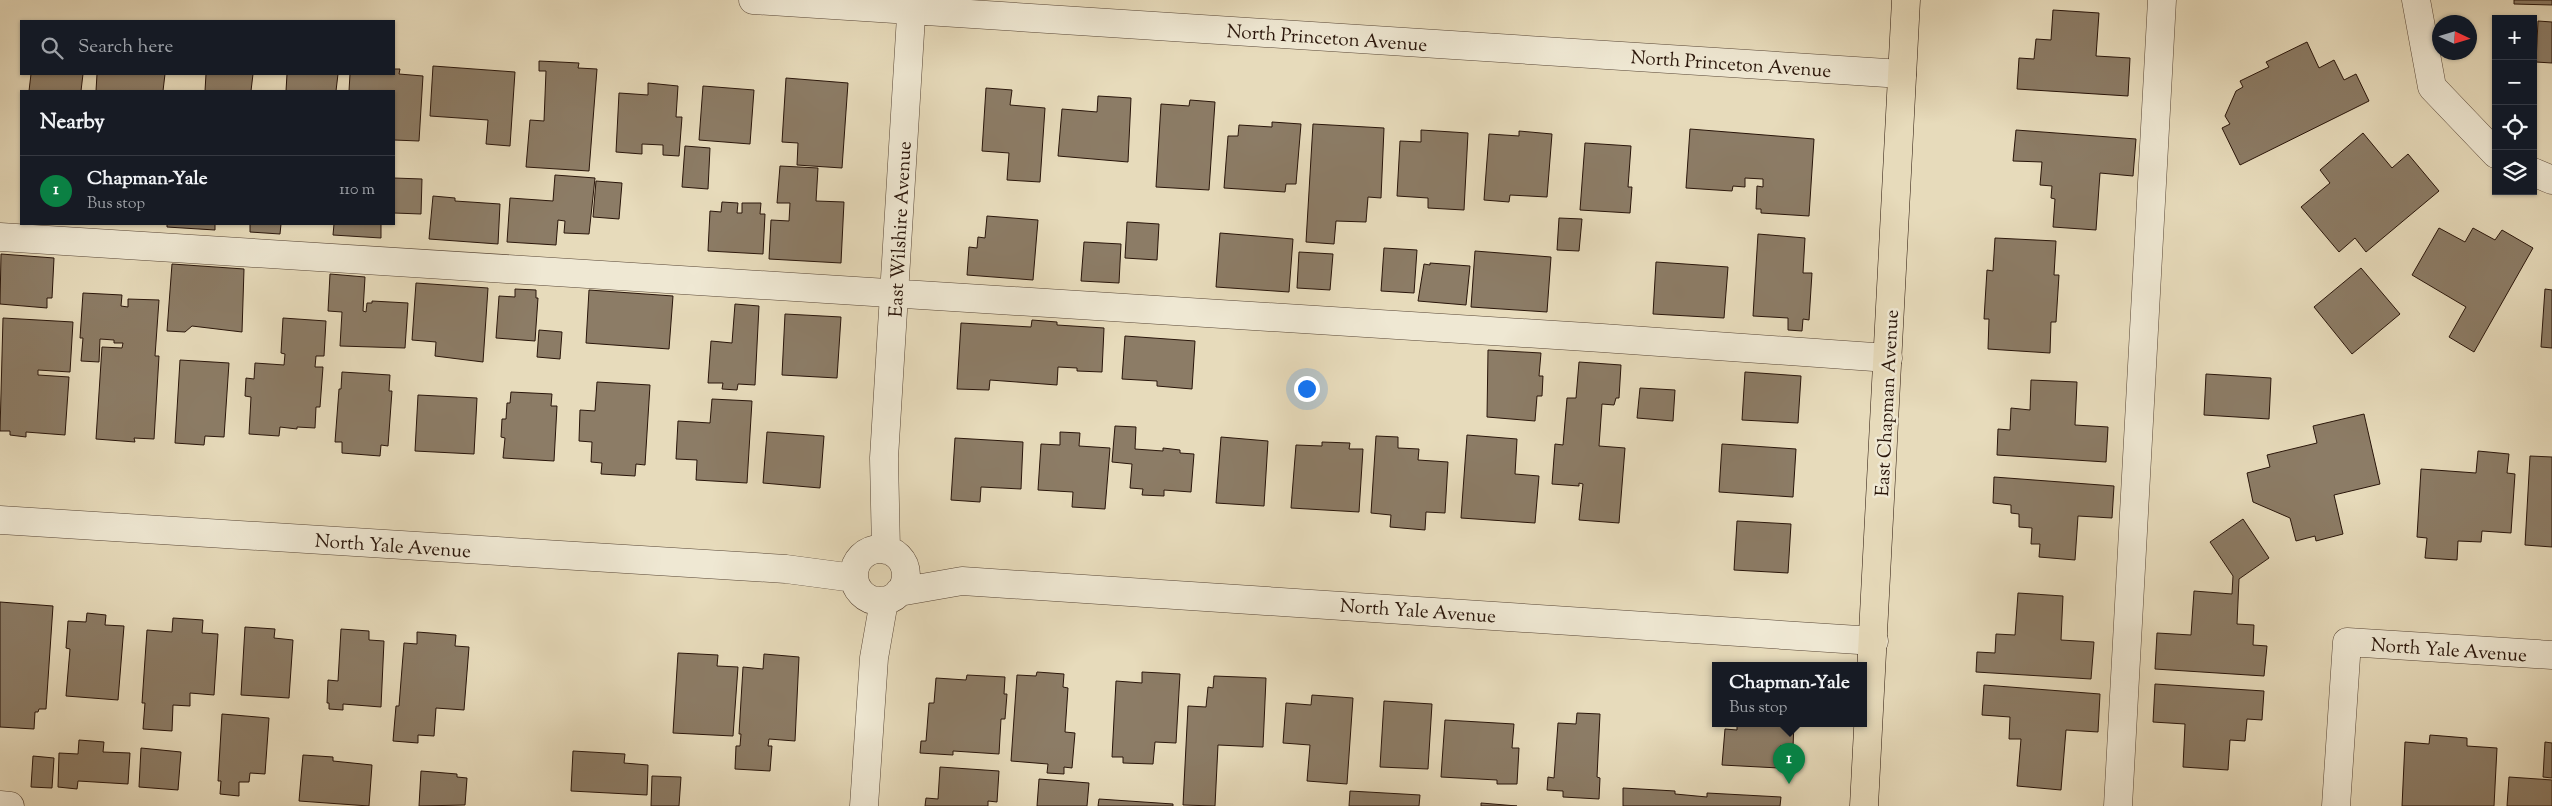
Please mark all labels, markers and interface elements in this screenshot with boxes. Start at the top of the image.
north arrow [2432,15,2477,60]
map controls [2492,15,2537,195]
button: + [2492,15,2537,60]
street label: North Princeton Avenue [1226,19,1428,60]
search box [20,20,395,75]
icon: search [38,34,66,62]
text: Search here [78,34,173,61]
street label: North Princeton Avenue [1630,45,1832,86]
button: − [2492,60,2537,105]
button: locate [2492,105,2537,150]
text: Nearby [40,108,105,138]
street label: East Wilshire Avenue [883,140,920,318]
button: layers [2492,150,2537,195]
text: Chapman-Yale [87,166,208,193]
text: 1 [53,179,59,202]
text: 110 m [339,179,375,202]
text: Bus stop [87,193,145,216]
street label: East Chapman Avenue [1870,309,1907,497]
your location [1294,376,1320,402]
street label: North Yale Avenue [314,529,472,566]
street label: North Yale Avenue [1339,594,1497,631]
street label: North Yale Avenue [2370,633,2528,670]
popup [1712,662,1867,727]
text: Chapman-Yale [1729,670,1850,697]
text: Bus stop [1729,697,1787,720]
pin: 1 [1773,743,1805,784]

